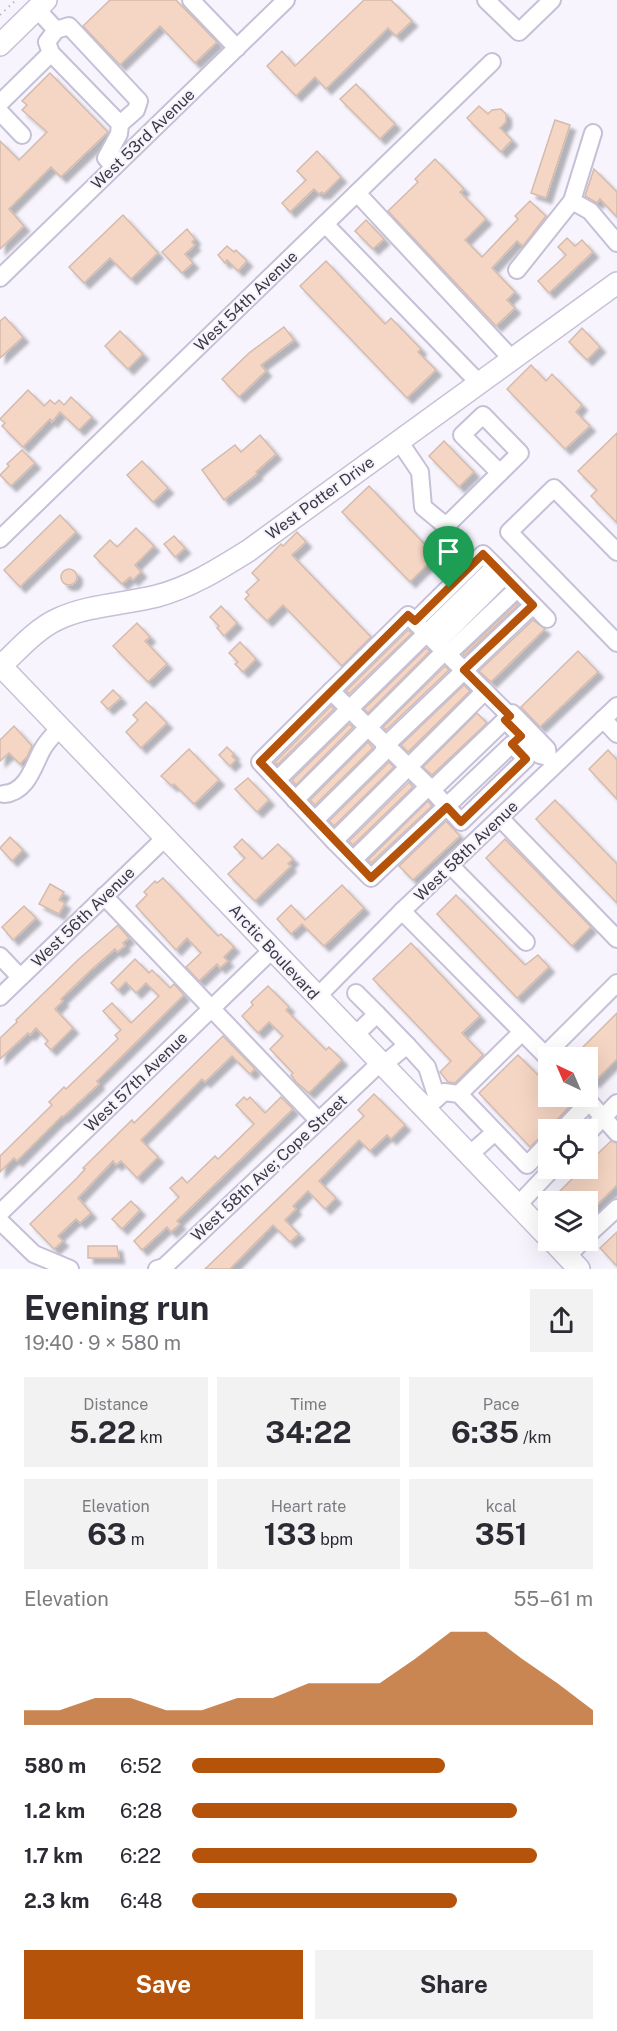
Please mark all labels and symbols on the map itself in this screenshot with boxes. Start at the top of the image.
street label: West 53rd Avenue [87,85,199,193]
street label: West 54th Avenue [190,247,302,355]
street label: West Potter Drive [262,452,378,544]
pin [423,526,474,588]
street label: West 58th Avenue [410,797,522,905]
street label: West 56th Avenue [27,863,139,971]
street label: Arctic Boulevard [225,900,323,1004]
street label: West 57th Avenue [81,1028,191,1136]
north arrow [538,1047,598,1107]
street label: West 58th Ave; Cope Street [187,1091,351,1245]

